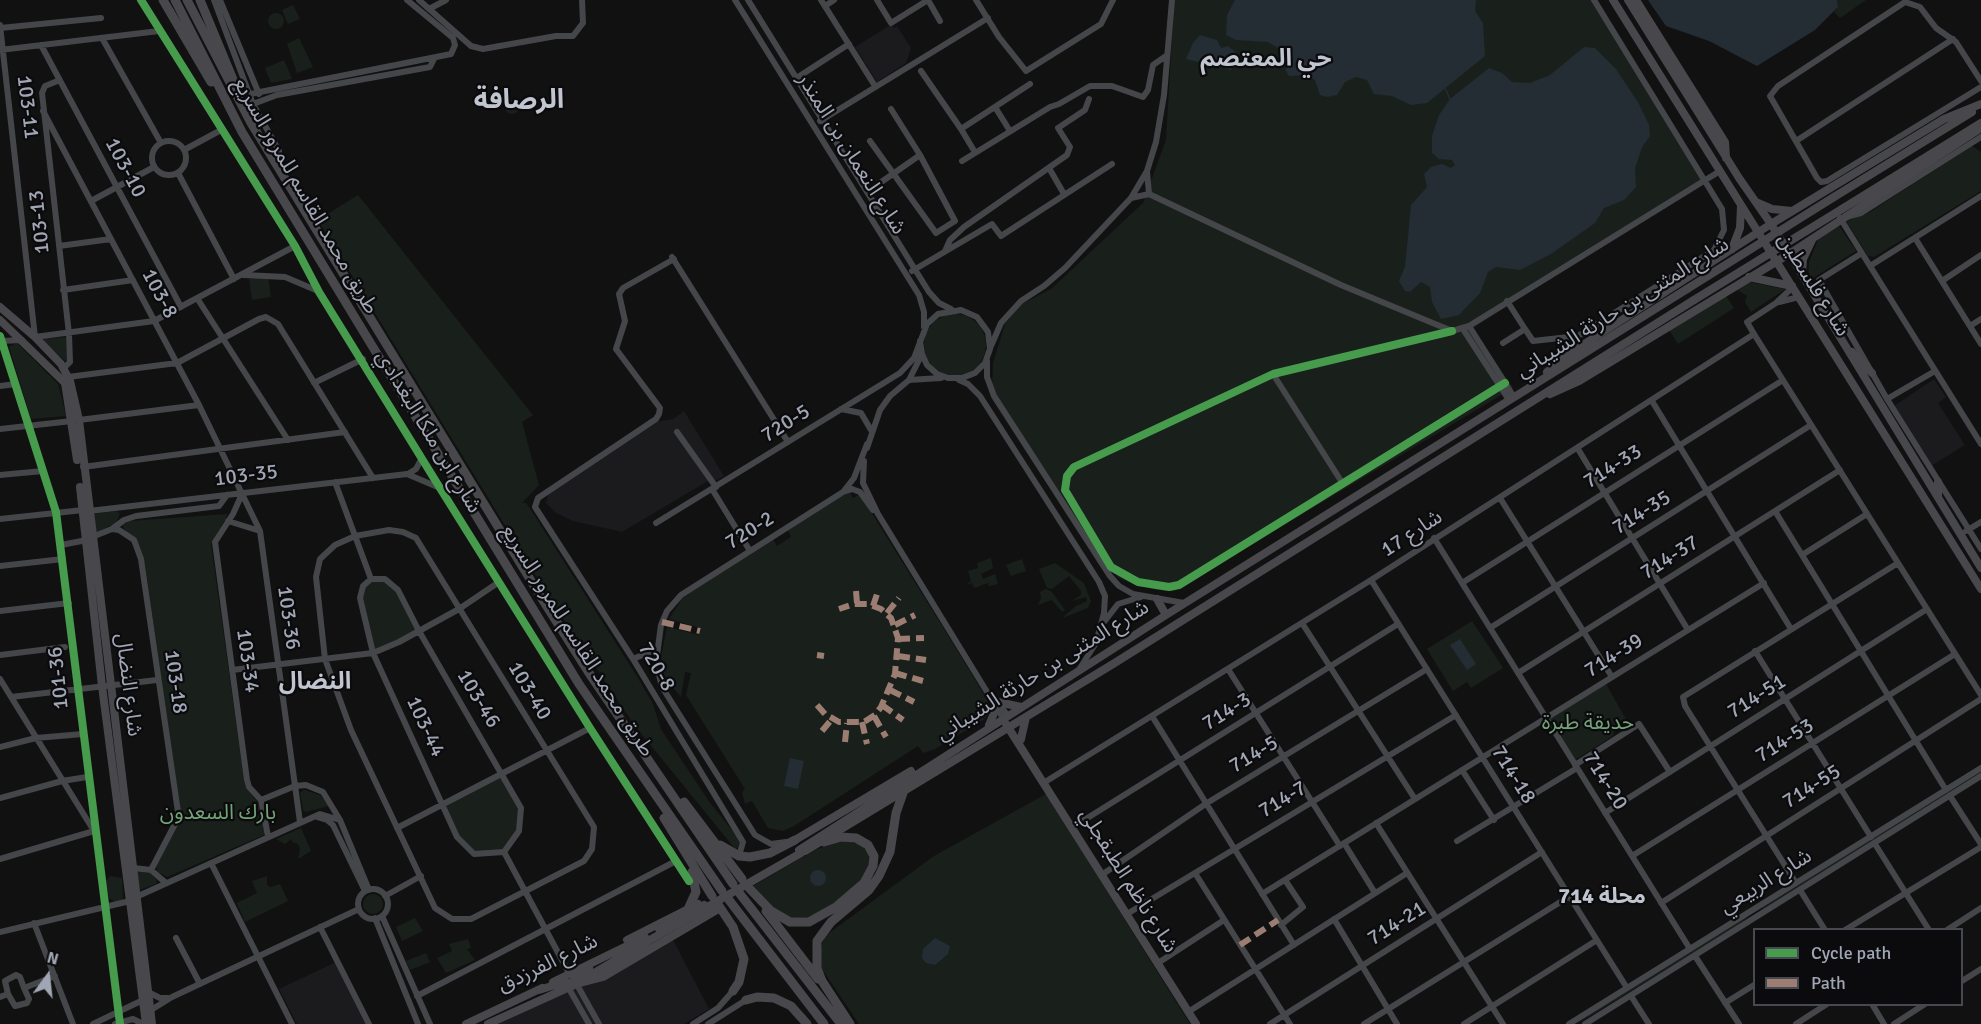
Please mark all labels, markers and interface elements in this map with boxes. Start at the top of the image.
district label: حي المعتصم [1200,46,1332,74]
street label: شارع النعمان بن المنذر [791,69,911,239]
street label: طريق محمد القاسم للمرور السريع [227,73,383,319]
street label: 103-11 [11,74,43,140]
district label: الرصافة [474,85,564,117]
street label: 103-10 [99,134,151,202]
street label: 103-13 [24,189,56,255]
street label: شارع فلسطين [1771,229,1855,341]
street label: شارع المثنى بن حارثة الشيباني [1512,232,1734,384]
street label: 103-8 [136,265,182,323]
street label: شارع ابن ملكا البغدادي [369,346,487,518]
street label: 720-5 [757,399,815,449]
street label: 714-33 [1579,439,1647,495]
street label: 103-35 [213,460,279,492]
street label: 714-35 [1608,485,1676,541]
street label: شارع 17 [1377,505,1447,563]
street label: 720-2 [721,506,779,556]
street label: طريق محمد القاسم للمرور السريع [495,520,659,762]
street label: 714-37 [1636,530,1704,586]
street label: 103-36 [271,585,305,651]
street label: شارع المثنى بن حارثة الشيباني [932,595,1154,747]
street label: 103-34 [230,628,264,694]
street label: 714-39 [1580,628,1648,684]
street label: شارع النضال [109,632,147,738]
street label: 720-8 [632,638,680,696]
street label: 101-36 [43,645,75,711]
street label: 103-18 [158,649,192,715]
street label: 103-40 [502,657,556,725]
street label: 103-46 [451,665,505,733]
district label: النضال [279,669,351,697]
street label: 714-51 [1723,669,1791,725]
street label: 714-3 [1198,687,1256,737]
street label: 103-44 [400,693,450,761]
park label: حديقة طبرة [1542,710,1634,736]
street label: 714-53 [1751,713,1819,769]
street label: 714-5 [1225,731,1283,779]
street label: 714-18 [1485,741,1541,809]
street label: 714-20 [1577,747,1633,815]
street label: 714-55 [1778,759,1846,815]
street label: 714-7 [1254,776,1312,824]
park label: بارك السعدون [160,800,276,826]
street label: شارع ناظم الطبقجلي [1073,804,1183,958]
street label: شارع الربيعي [1715,844,1817,920]
district label: محلة 714 [1558,884,1646,910]
street label: 714-21 [1363,896,1431,952]
legend [1753,928,1963,1006]
street label: شارع الفرزدق [494,929,602,999]
text: Cycle path [1811,942,1891,964]
north arrow [18,946,78,1006]
text: N [45,948,61,970]
text: Path [1811,972,1846,994]

